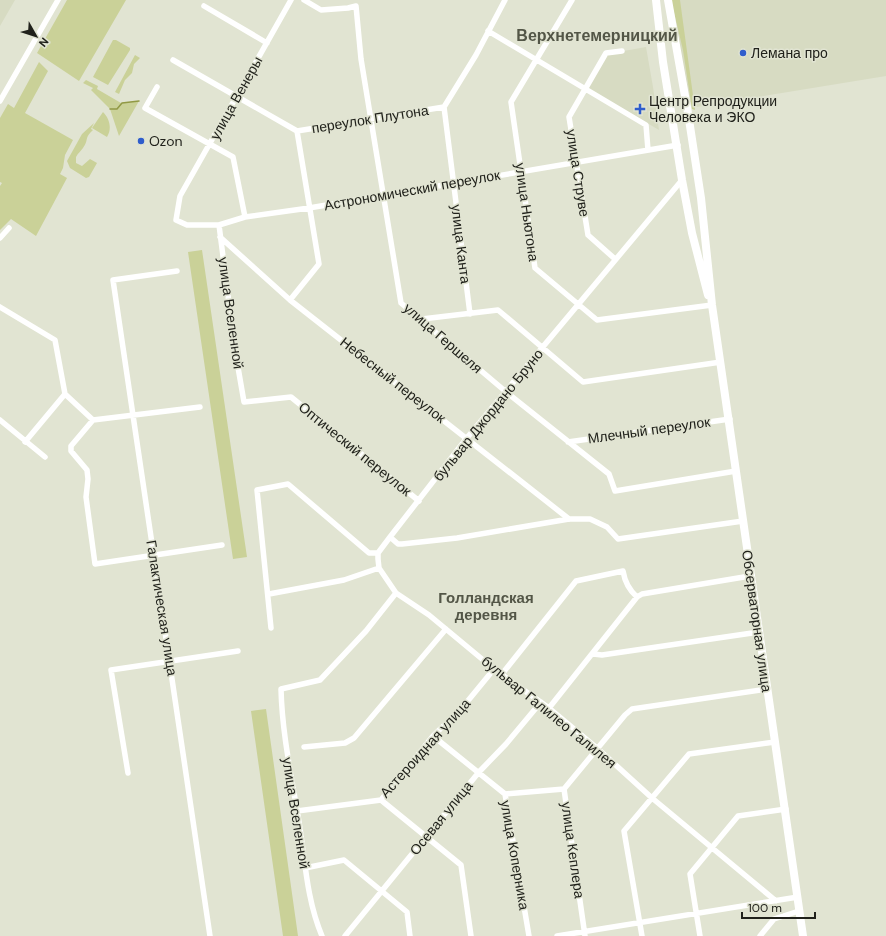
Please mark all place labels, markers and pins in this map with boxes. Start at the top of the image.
place label: Лемана про [751,44,828,62]
marker: Лемана про [738,48,748,58]
place label: Центр Репродукции Человека и ЭКО [649,92,777,126]
marker: Центр Репродукции Человека и ЭКО [634,103,646,115]
place label: Ozon [149,132,183,150]
marker: Ozon [136,136,146,146]

